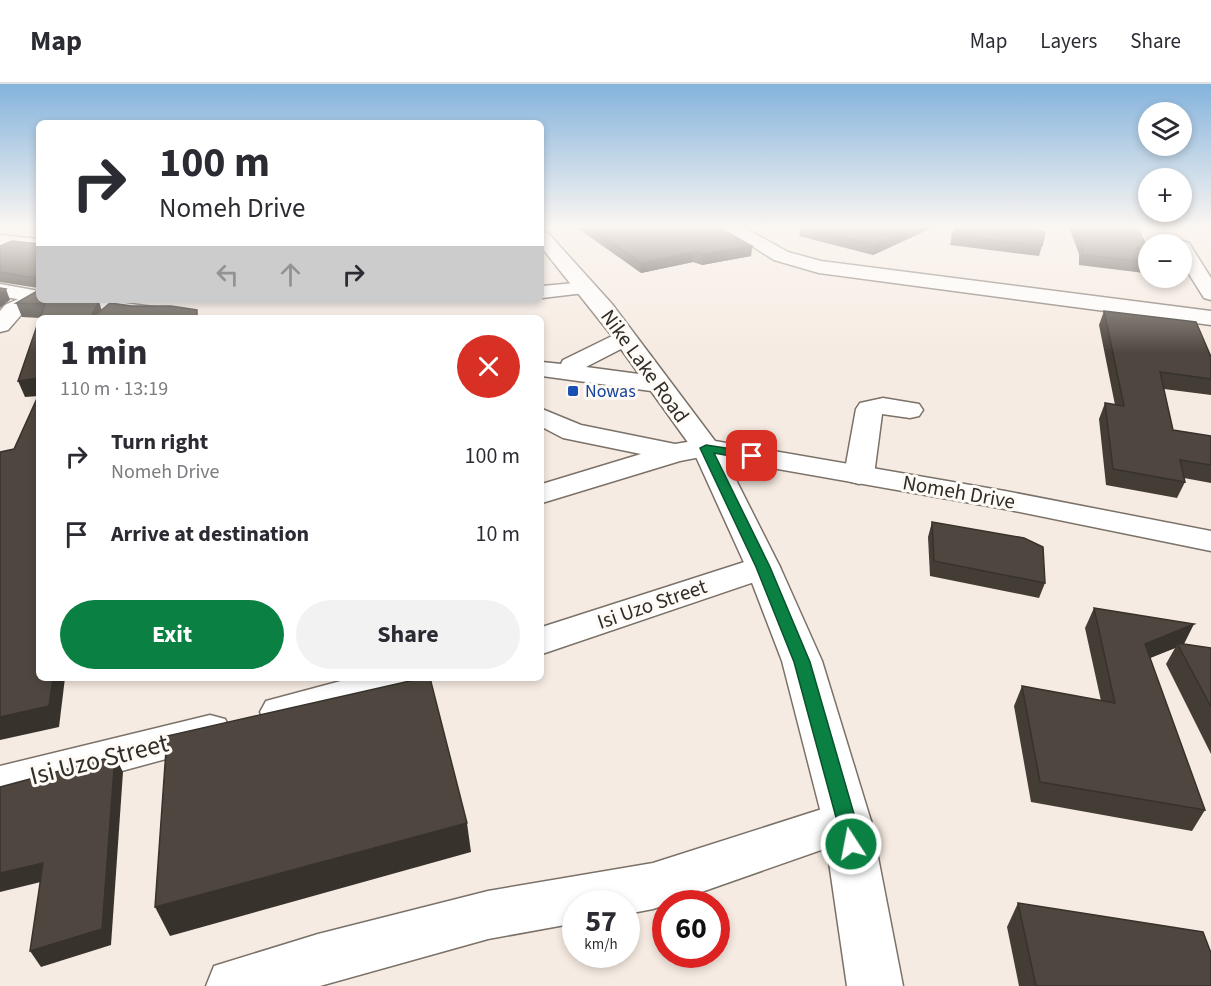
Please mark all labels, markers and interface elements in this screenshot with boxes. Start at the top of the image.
text: Map [30,21,82,61]
text: Map [970,26,1007,56]
text: Layers [1040,26,1097,56]
text: Share [1130,26,1181,56]
map controls [1138,102,1192,288]
button: layers [1138,102,1192,156]
text: 100 m [159,133,270,193]
icon: right [60,144,138,222]
button: + [1138,168,1192,222]
text: Nomeh Drive [159,189,305,228]
button: − [1138,234,1192,288]
icon: left [211,258,244,291]
icon: ahead [274,258,307,291]
icon: right [337,258,370,291]
street label: Nike Lake Road [594,303,696,429]
text: 1 min [60,327,148,378]
button: close [457,335,520,398]
text: 110 m · 13:19 [60,375,168,403]
place label: Nowas [585,379,636,404]
marker: Nowas [566,384,580,398]
text: Turn right [111,426,208,458]
pin [726,430,777,481]
icon: arrive [735,439,768,472]
icon: right [60,440,93,473]
text: 100 m [465,440,520,472]
text: Nomeh Drive [111,458,220,486]
street label: Nomeh Drive [900,467,1018,517]
icon: arrive [60,518,93,551]
text: Arrive at destination [111,518,309,550]
text: 10 m [475,518,520,550]
street label: Isi Uzo Street [593,571,711,637]
button: Exit [60,600,284,669]
button: Share [296,600,520,669]
street label: Isi Uzo Street [26,724,172,795]
position arrow [819,812,883,876]
speed limit sign: 60 [652,890,730,968]
text: 57 [585,900,617,943]
text: km/h [584,934,618,955]

